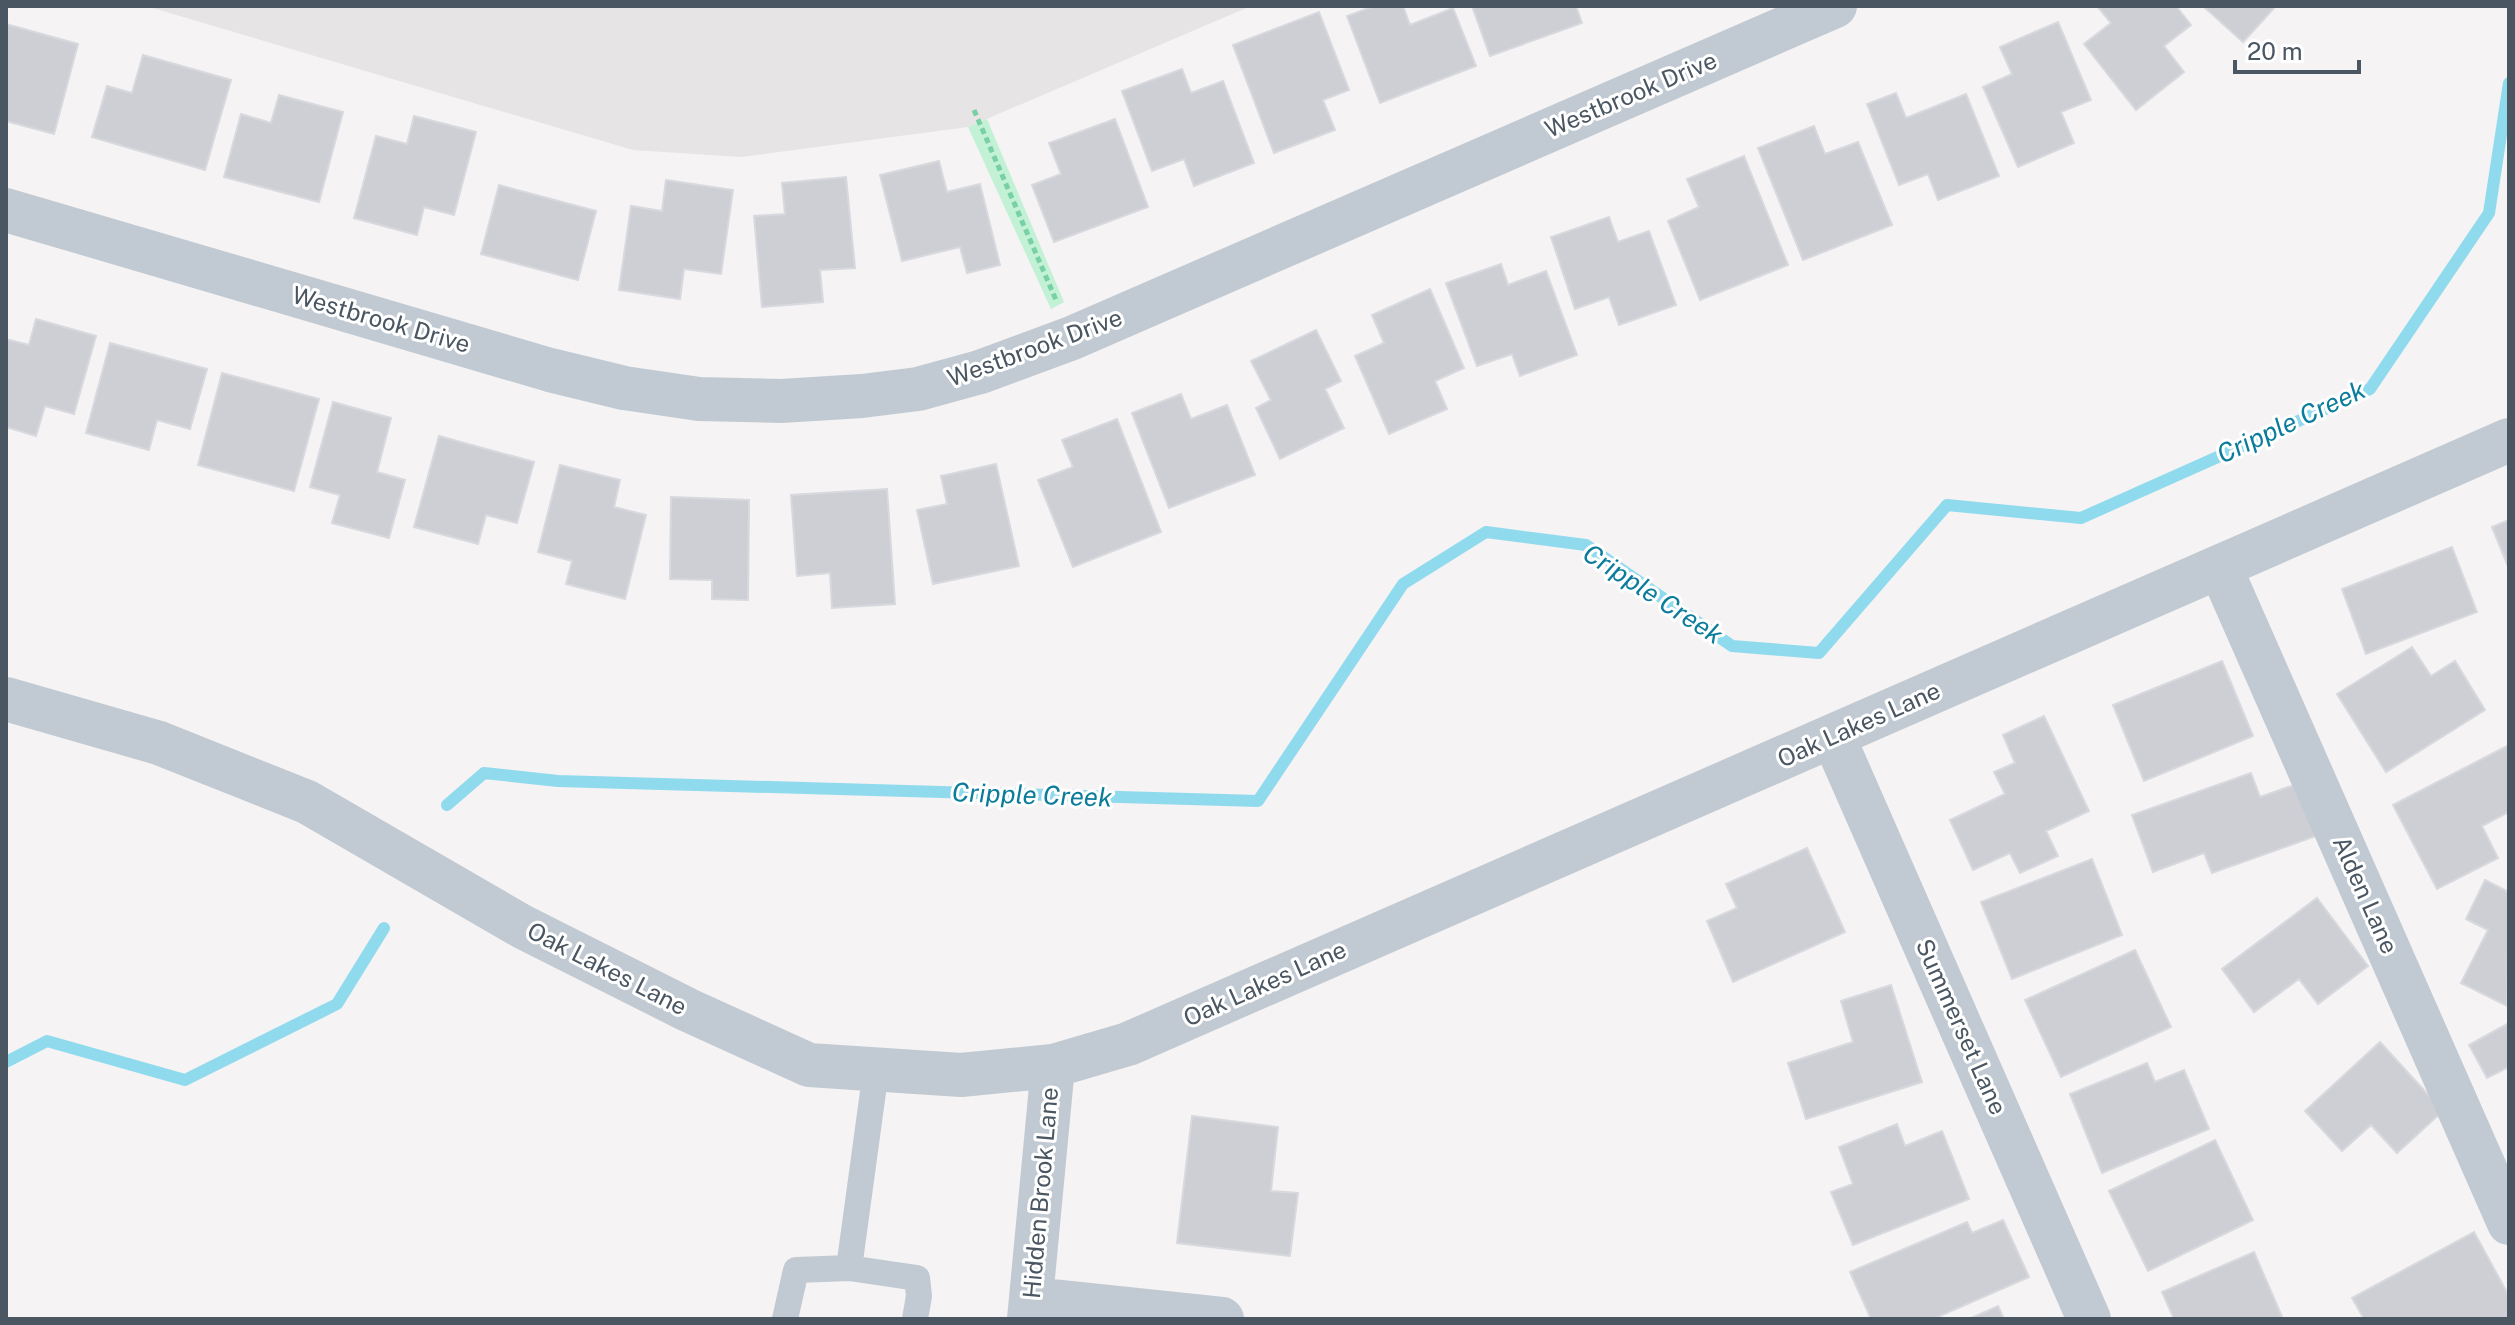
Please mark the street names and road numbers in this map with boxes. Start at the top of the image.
street label: Westbrook Drive [1540,45,1721,143]
street label: Westbrook Drive [289,280,474,358]
street label: Westbrook Drive [943,302,1126,392]
street label: Oak Lakes Lane [1773,676,1944,773]
street label: Alden Lane [2328,832,2404,958]
street label: Oak Lakes Lane [523,916,692,1020]
street label: Oak Lakes Lane [1179,935,1350,1032]
street label: Summerset Lane [1911,935,2013,1119]
street label: Hidden Brook Lane [1017,1086,1063,1300]

